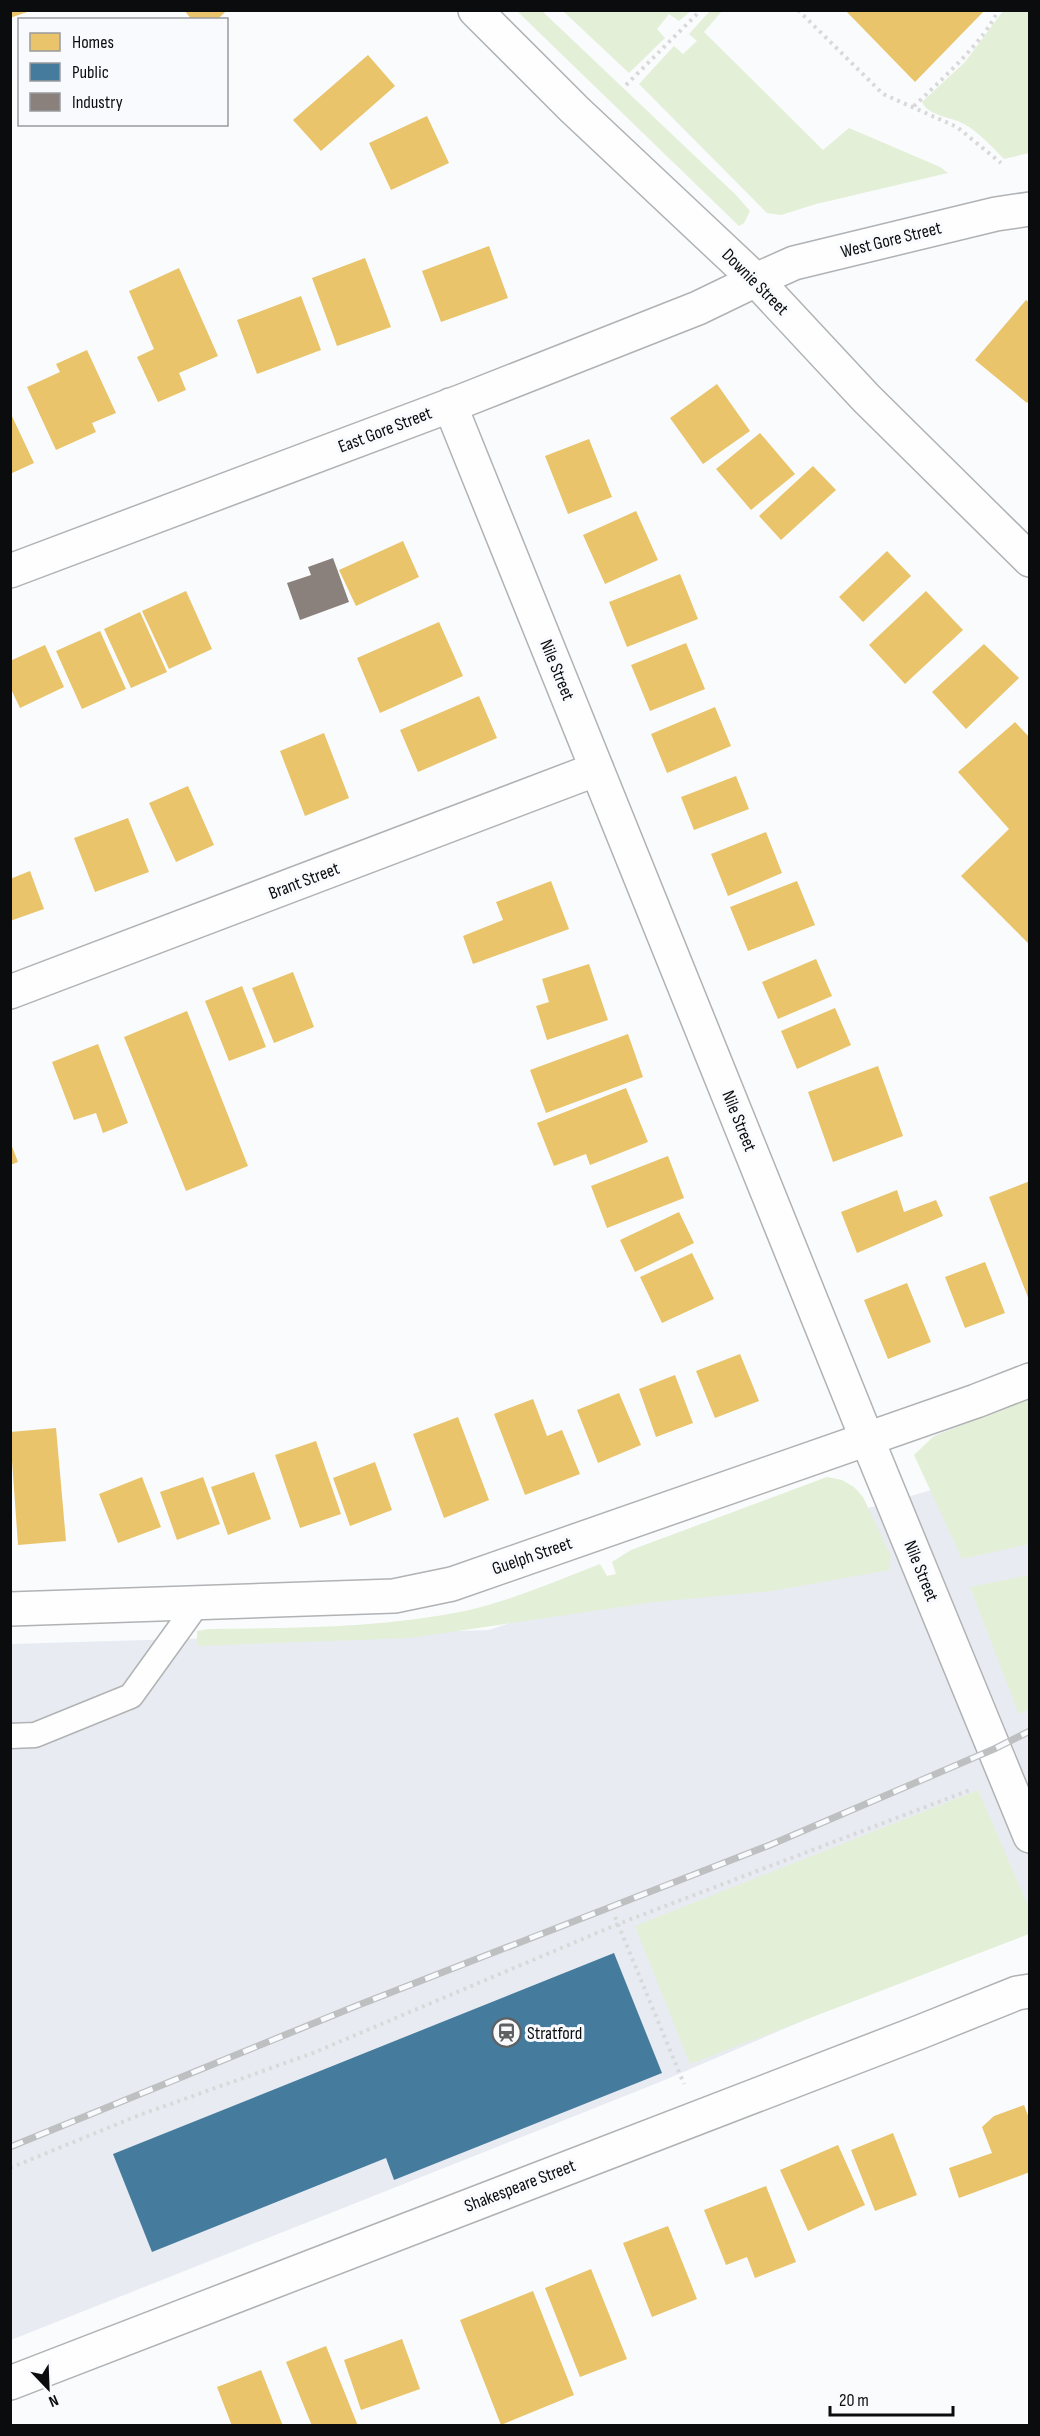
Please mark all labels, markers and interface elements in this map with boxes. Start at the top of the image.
legend [18,18,228,126]
text: Homes [72,32,114,53]
text: Public [72,62,109,83]
text: Industry [72,92,123,113]
street label: West Gore Street [839,217,944,263]
street label: Downie Street [717,244,793,320]
street label: East Gore Street [335,402,435,457]
street label: Nile Street [535,636,579,704]
street label: Brant Street [266,858,343,904]
street label: Nile Street [717,1087,761,1155]
street label: Guelph Street [489,1532,575,1579]
street label: Nile Street [899,1537,943,1605]
station icon: Stratford [490,2017,522,2049]
place label: Stratford [527,2023,582,2044]
street label: Shakespeare Street [462,2155,579,2217]
north arrow [18,2358,78,2418]
scale bar [830,2379,953,2417]
text: N [46,2390,61,2411]
text: 20 m [839,2390,869,2411]

